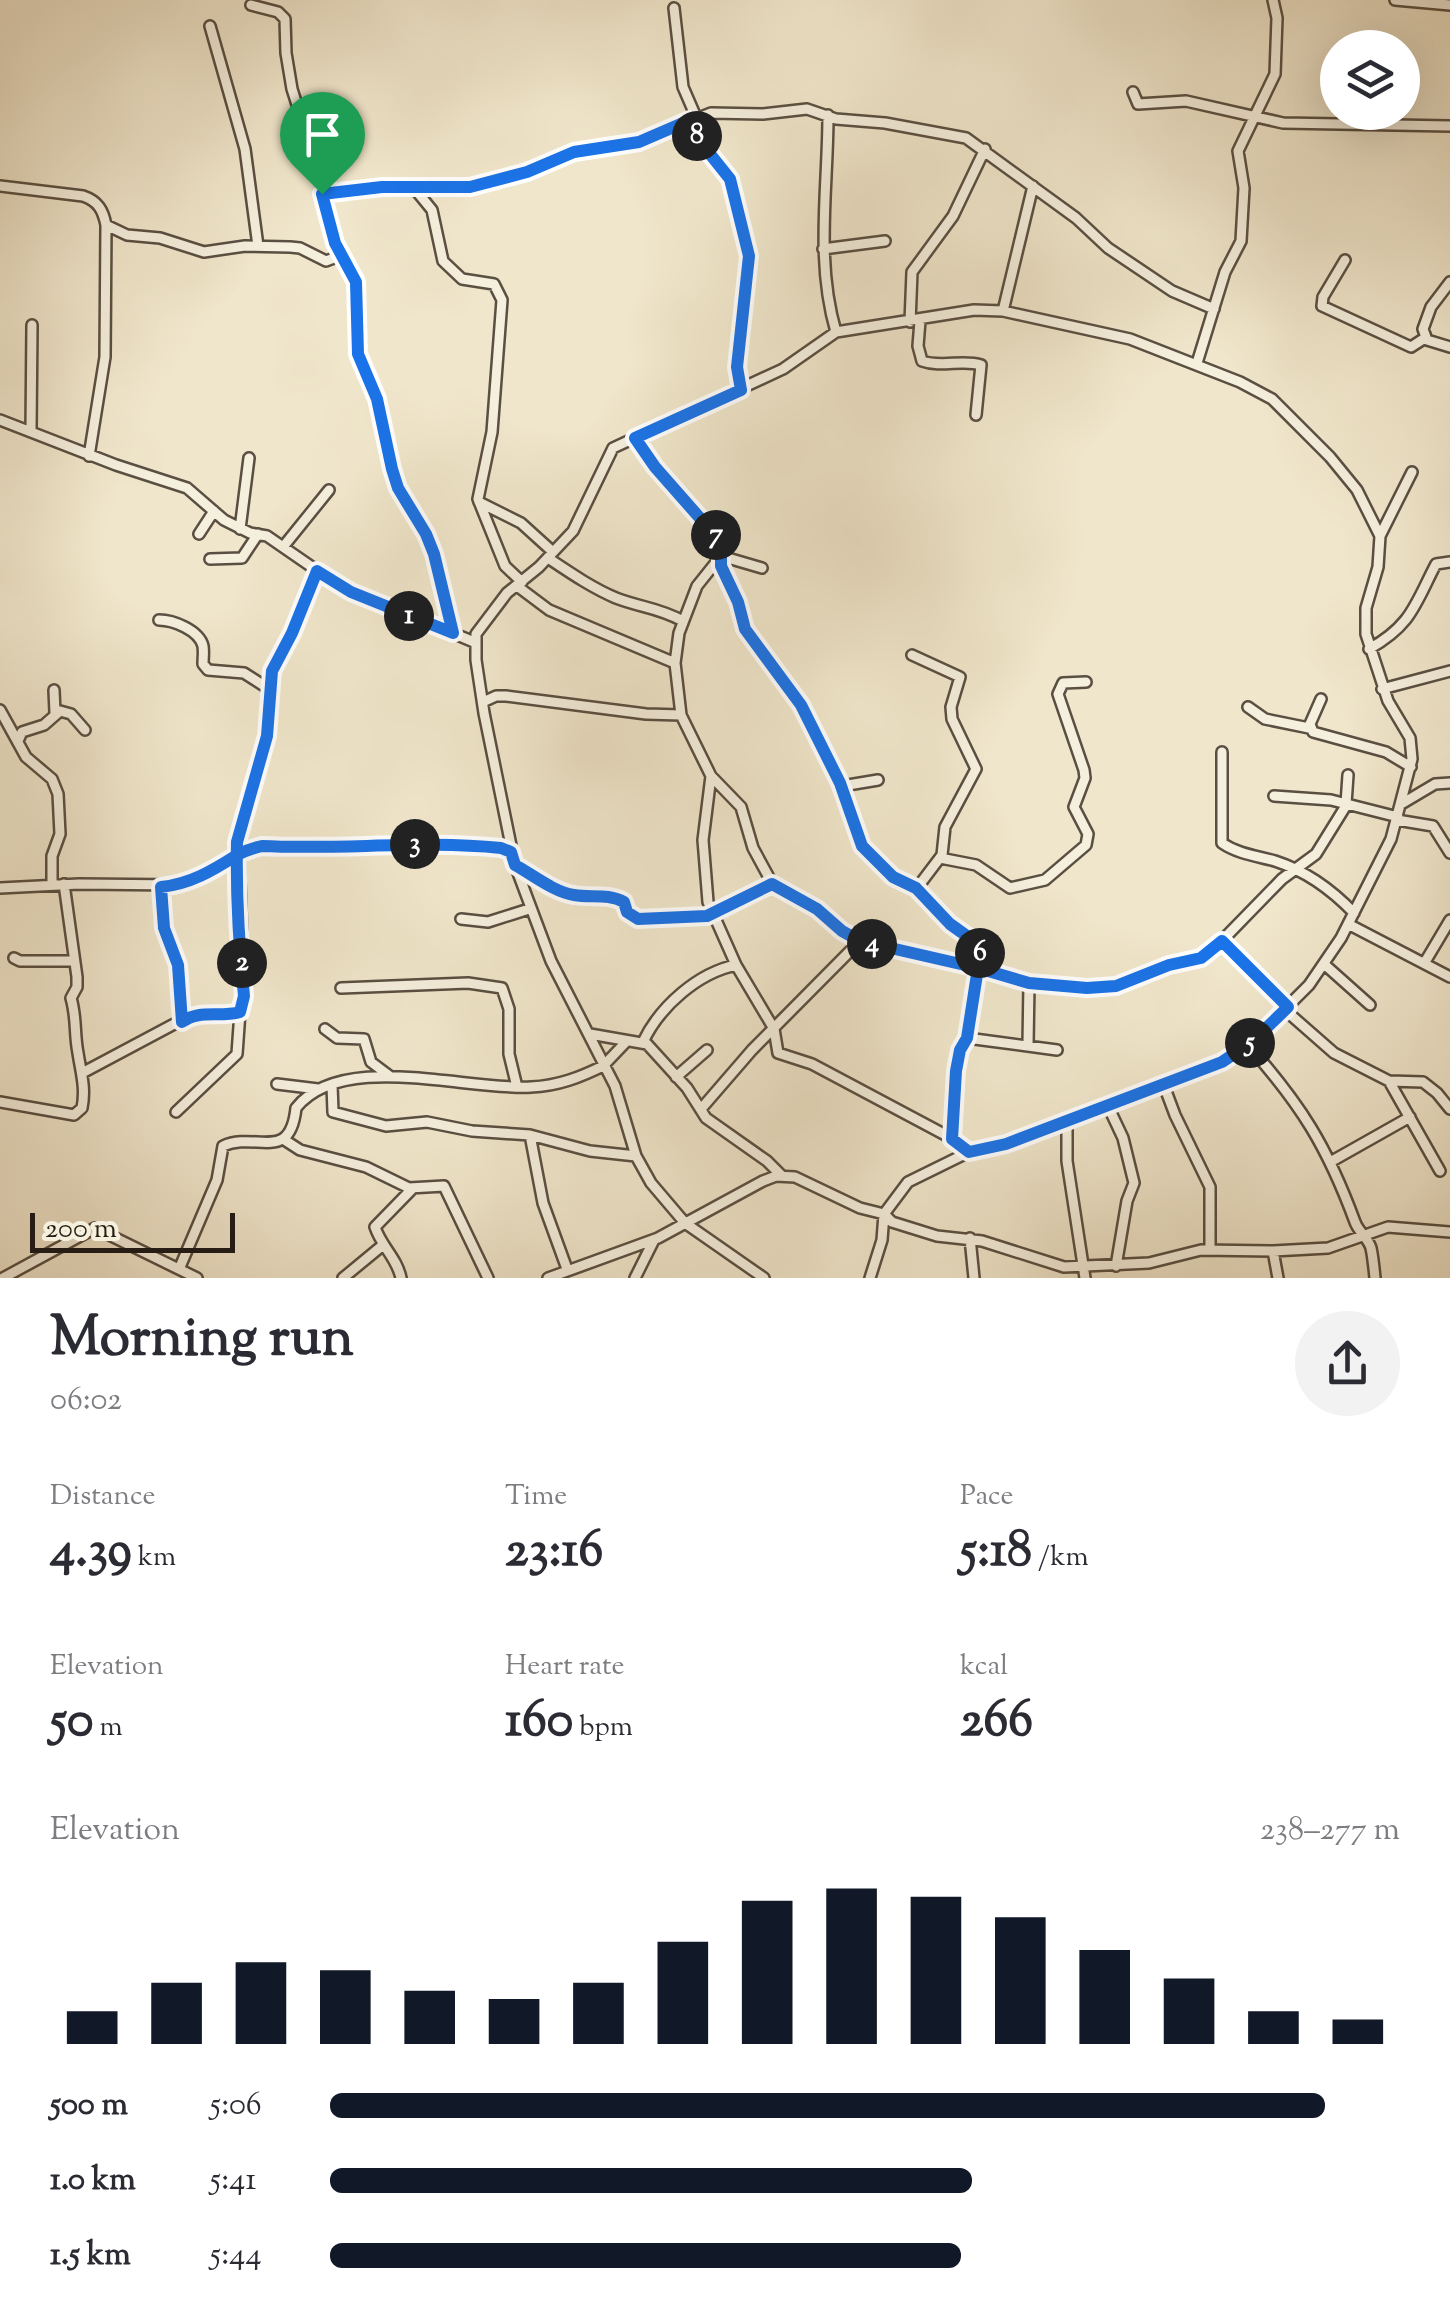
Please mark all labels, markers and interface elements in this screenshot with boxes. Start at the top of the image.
map controls [1320,30,1420,130]
button: layers [1320,30,1420,130]
pin [280,92,365,195]
icon: arrive [295,107,350,162]
pin: 8 [672,111,722,161]
text: 8 [690,116,704,156]
pin: 7 [691,510,741,560]
text: 7 [709,515,723,555]
pin: 1 [384,591,434,641]
text: 1 [404,596,414,636]
pin: 3 [390,819,440,869]
text: 3 [409,824,421,864]
pin: 4 [847,919,897,969]
text: 4 [865,924,879,964]
pin: 6 [955,928,1005,978]
text: 6 [973,933,987,973]
pin: 2 [217,938,267,988]
text: 2 [235,943,249,983]
pin: 5 [1225,1018,1275,1068]
text: 5 [1245,1023,1255,1063]
scale bar [30,1208,235,1252]
text: 200 m [45,1210,117,1250]
text: Morning run [50,1301,354,1380]
button: share [1295,1311,1400,1416]
text: 06:02 [50,1378,122,1424]
text: Distance [50,1477,156,1517]
text: Time [505,1477,567,1517]
text: Pace [960,1477,1014,1517]
text: 4.39 [50,1517,132,1589]
text: 23:16 [505,1517,603,1589]
text: 5:18 [960,1517,1032,1589]
text: km [132,1538,176,1578]
text: /km [1032,1538,1089,1578]
text: Elevation [50,1647,164,1687]
text: Heart rate [505,1647,625,1687]
text: kcal [960,1647,1008,1687]
text: 50 [50,1687,94,1759]
text: 160 [505,1687,573,1759]
text: 266 [960,1687,1033,1759]
text: m [94,1708,123,1748]
text: bpm [573,1708,633,1748]
text: Elevation [50,1808,180,1854]
text: 238–277 m [1260,1808,1400,1854]
text: 500 m [50,2083,128,2129]
text: 5:06 [210,2083,262,2129]
text: 1.0 km [50,2158,136,2204]
text: 5:41 [210,2158,256,2204]
text: 1.5 km [50,2233,131,2279]
text: 5:44 [210,2233,262,2279]

